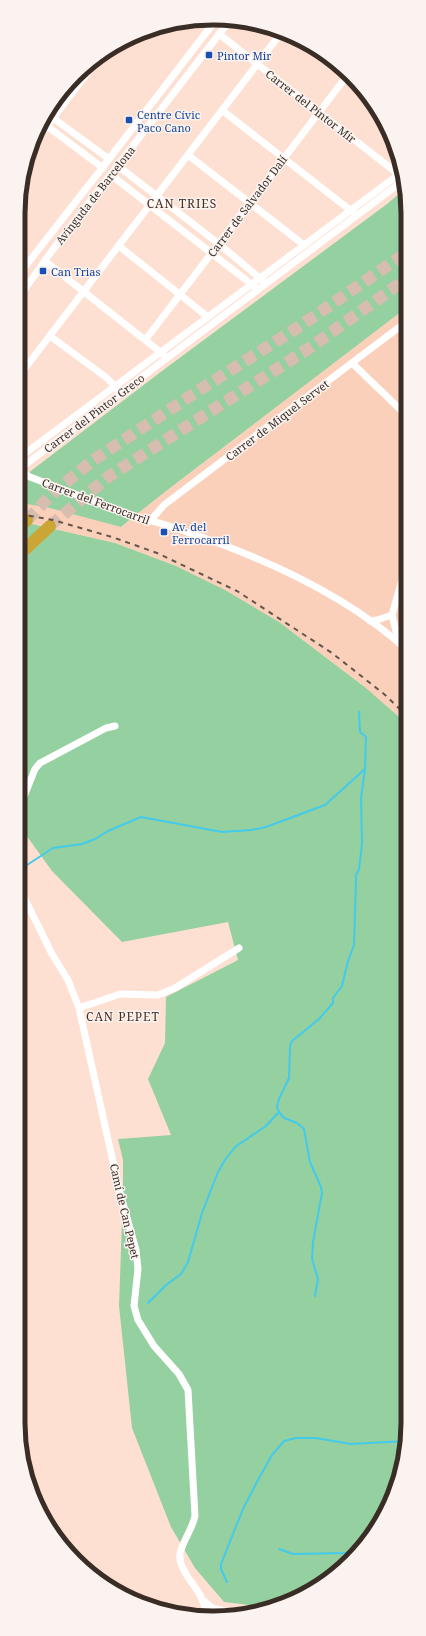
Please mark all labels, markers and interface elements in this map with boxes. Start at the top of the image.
place label: Pintor Mir [217,48,272,63]
marker: Pintor Mir [204,50,214,60]
street label: Carrer del Pintor Mir [263,66,360,146]
place label: Centre Cívic Paco Cano [137,107,200,135]
marker: Centre Cívic Paco Cano [124,115,134,125]
street label: Avinguda de Barcelona [52,143,138,247]
street label: Carrer de Salvador Dalí [204,152,290,260]
district label: CAN TRIES [147,195,217,212]
place label: Can Trias [51,264,101,279]
marker: Can Trias [38,266,48,276]
street label: Carrer del Pintor Greco [41,370,147,456]
street label: Carrer de Miquel Servet [222,376,332,464]
street label: Carrer del Ferrocarril [40,475,153,528]
place label: Av. del Ferrocarril [172,519,230,547]
marker: Av. del Ferrocarril [159,527,169,537]
district label: CAN PEPET [86,1008,160,1025]
street label: Camí de Can Pepet [107,1162,143,1260]

